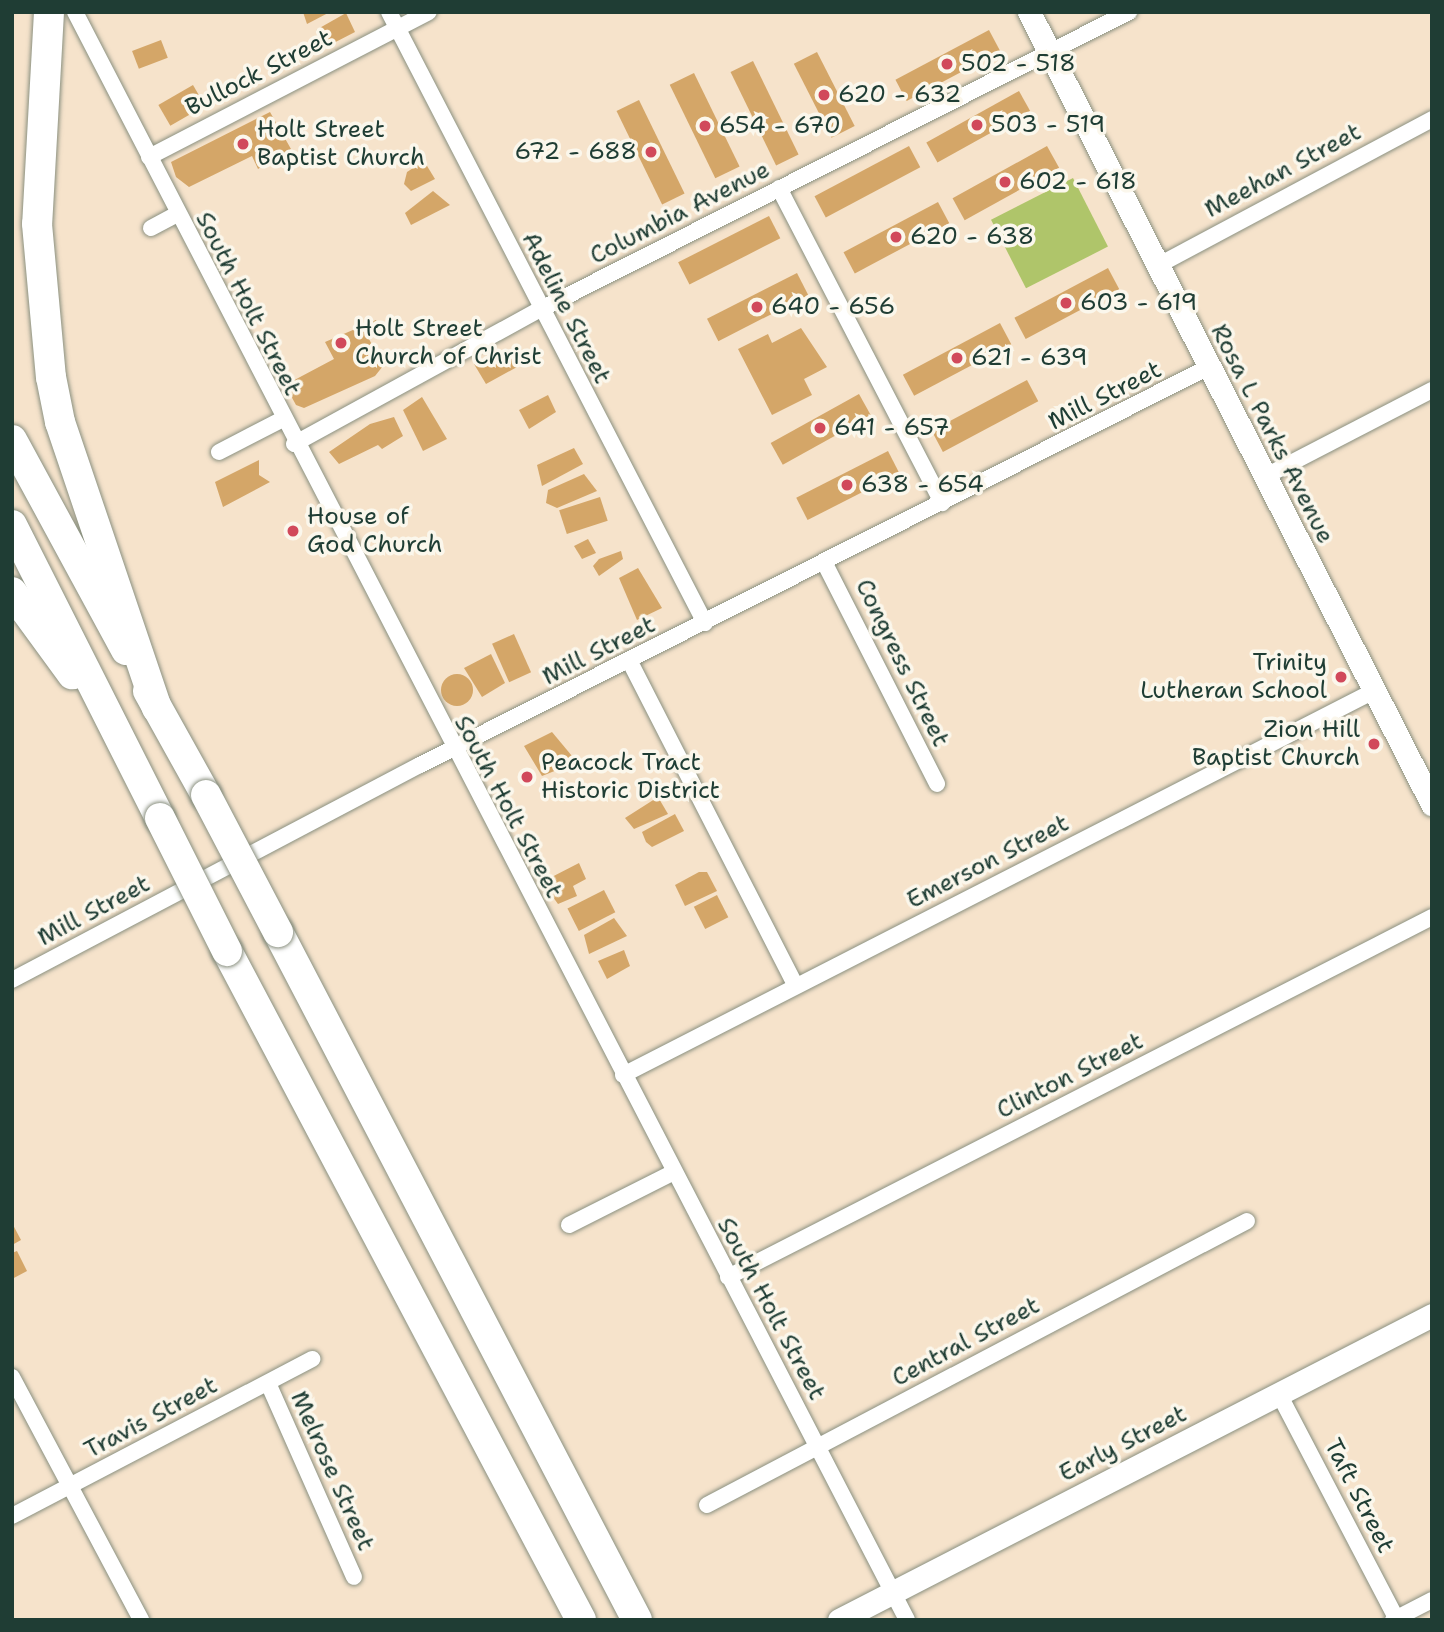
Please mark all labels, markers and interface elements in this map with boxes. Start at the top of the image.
street label: Bullock Street [181,24,337,122]
place label: 502 - 518 [961,50,1076,78]
marker: 502 - 518 [939,56,955,72]
place label: 620 - 632 [838,81,961,109]
marker: 620 - 632 [816,87,832,103]
place label: 503 - 519 [991,111,1105,139]
place label: 654 - 670 [719,112,841,140]
place label: Holt Street Baptist Church [257,116,425,172]
marker: 503 - 519 [969,117,985,133]
marker: 654 - 670 [697,118,713,134]
street label: Meehan Street [1200,118,1366,224]
marker: Holt Street Baptist Church [235,136,251,152]
place label: 672 - 688 [514,138,637,166]
marker: 672 - 688 [643,144,659,160]
street label: Columbia Avenue [585,155,775,271]
place label: 602 - 618 [1019,168,1137,196]
marker: 602 - 618 [997,174,1013,190]
street label: South Holt Street [189,207,307,401]
place label: 620 - 638 [910,223,1034,251]
street label: Adeline Street [515,227,617,389]
marker: 620 - 638 [888,229,904,245]
place label: 603 - 619 [1080,289,1197,317]
place label: 640 - 656 [771,293,895,321]
marker: 603 - 619 [1058,295,1074,311]
marker: 640 - 656 [749,299,765,315]
place label: Holt Street Church of Christ [355,315,542,371]
street label: Rosa L Parks Avenue [1204,320,1340,548]
marker: Holt Street Church of Christ [333,335,349,351]
place label: 621 - 639 [971,344,1087,372]
marker: 621 - 639 [949,350,965,366]
street label: Mill Street [1044,355,1166,437]
place label: 641 - 657 [834,414,950,442]
marker: 641 - 657 [812,420,828,436]
place label: 638 - 654 [861,471,984,499]
marker: 638 - 654 [839,477,855,493]
place label: House of God Church [307,503,442,559]
marker: House of God Church [285,523,301,539]
street label: Congress Street [849,575,955,751]
street label: Mill Street [538,610,660,692]
place label: Trinity Lutheran School [1140,649,1327,705]
marker: Trinity Lutheran School [1333,669,1349,685]
street label: South Holt Street [448,711,568,903]
place label: Zion Hill Baptist Church [1192,716,1360,772]
marker: Zion Hill Baptist Church [1366,736,1382,752]
place label: Peacock Tract Historic District [541,749,720,805]
marker: Peacock Tract Historic District [519,769,535,785]
street label: Emerson Street [902,809,1074,915]
street label: Mill Street [33,869,155,953]
street label: Clinton Street [992,1027,1148,1125]
street label: South Holt Street [711,1213,831,1405]
street label: Central Street [887,1291,1045,1393]
street label: Travis Street [80,1371,222,1465]
street label: Melrose Street [284,1387,380,1555]
street label: Early Street [1055,1400,1191,1488]
street label: Taft Street [1318,1434,1400,1558]

